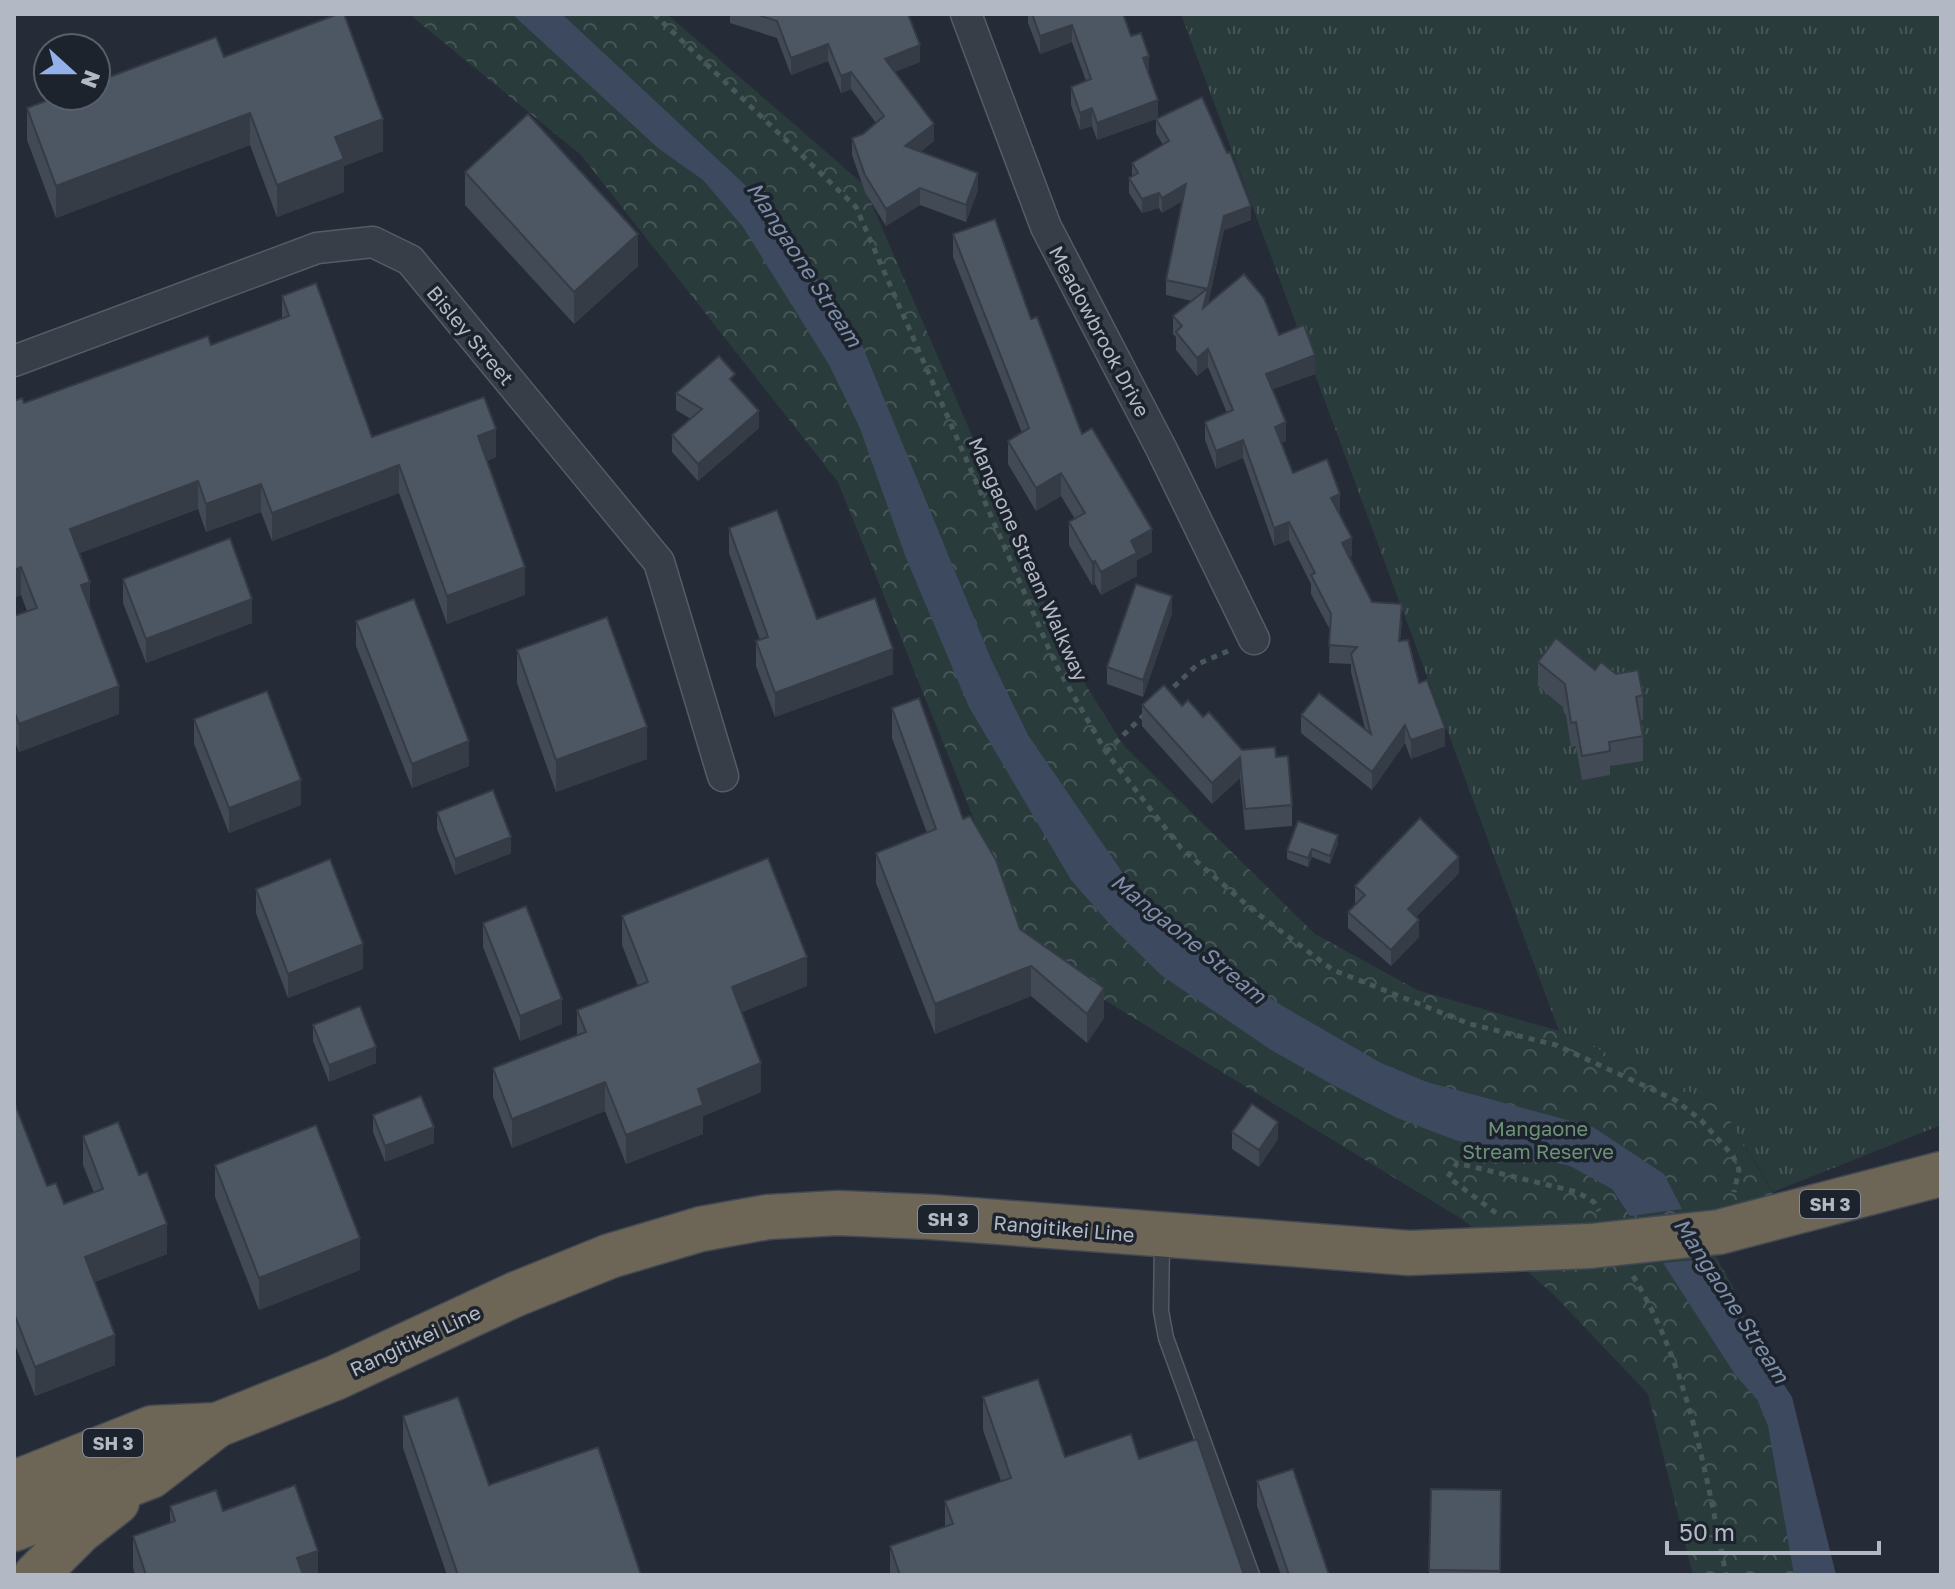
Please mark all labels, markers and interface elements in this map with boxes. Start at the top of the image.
north arrow [32,32,112,112]
text: N [76,67,107,92]
water label: Mangaone Stream [742,176,869,353]
street label: Meadowbrook Drive [1045,241,1155,421]
street label: Bisley Street [423,280,519,390]
street label: Mangaone Stream Walkway [964,433,1094,685]
water label: Mangaone Stream [1106,867,1273,1010]
park label: Mangaone Stream Reserve [1462,1116,1614,1163]
road number: SH 3 [1800,1190,1860,1218]
road number: SH 3 [918,1205,978,1233]
street label: Rangitikei Line [992,1210,1136,1246]
water label: Mangaone Stream [1669,1212,1796,1389]
street label: Rangitikei Line [346,1299,484,1381]
road number: SH 3 [83,1429,143,1457]
scale bar [1667,1505,1879,1555]
text: 50 m [1679,1517,1735,1546]

